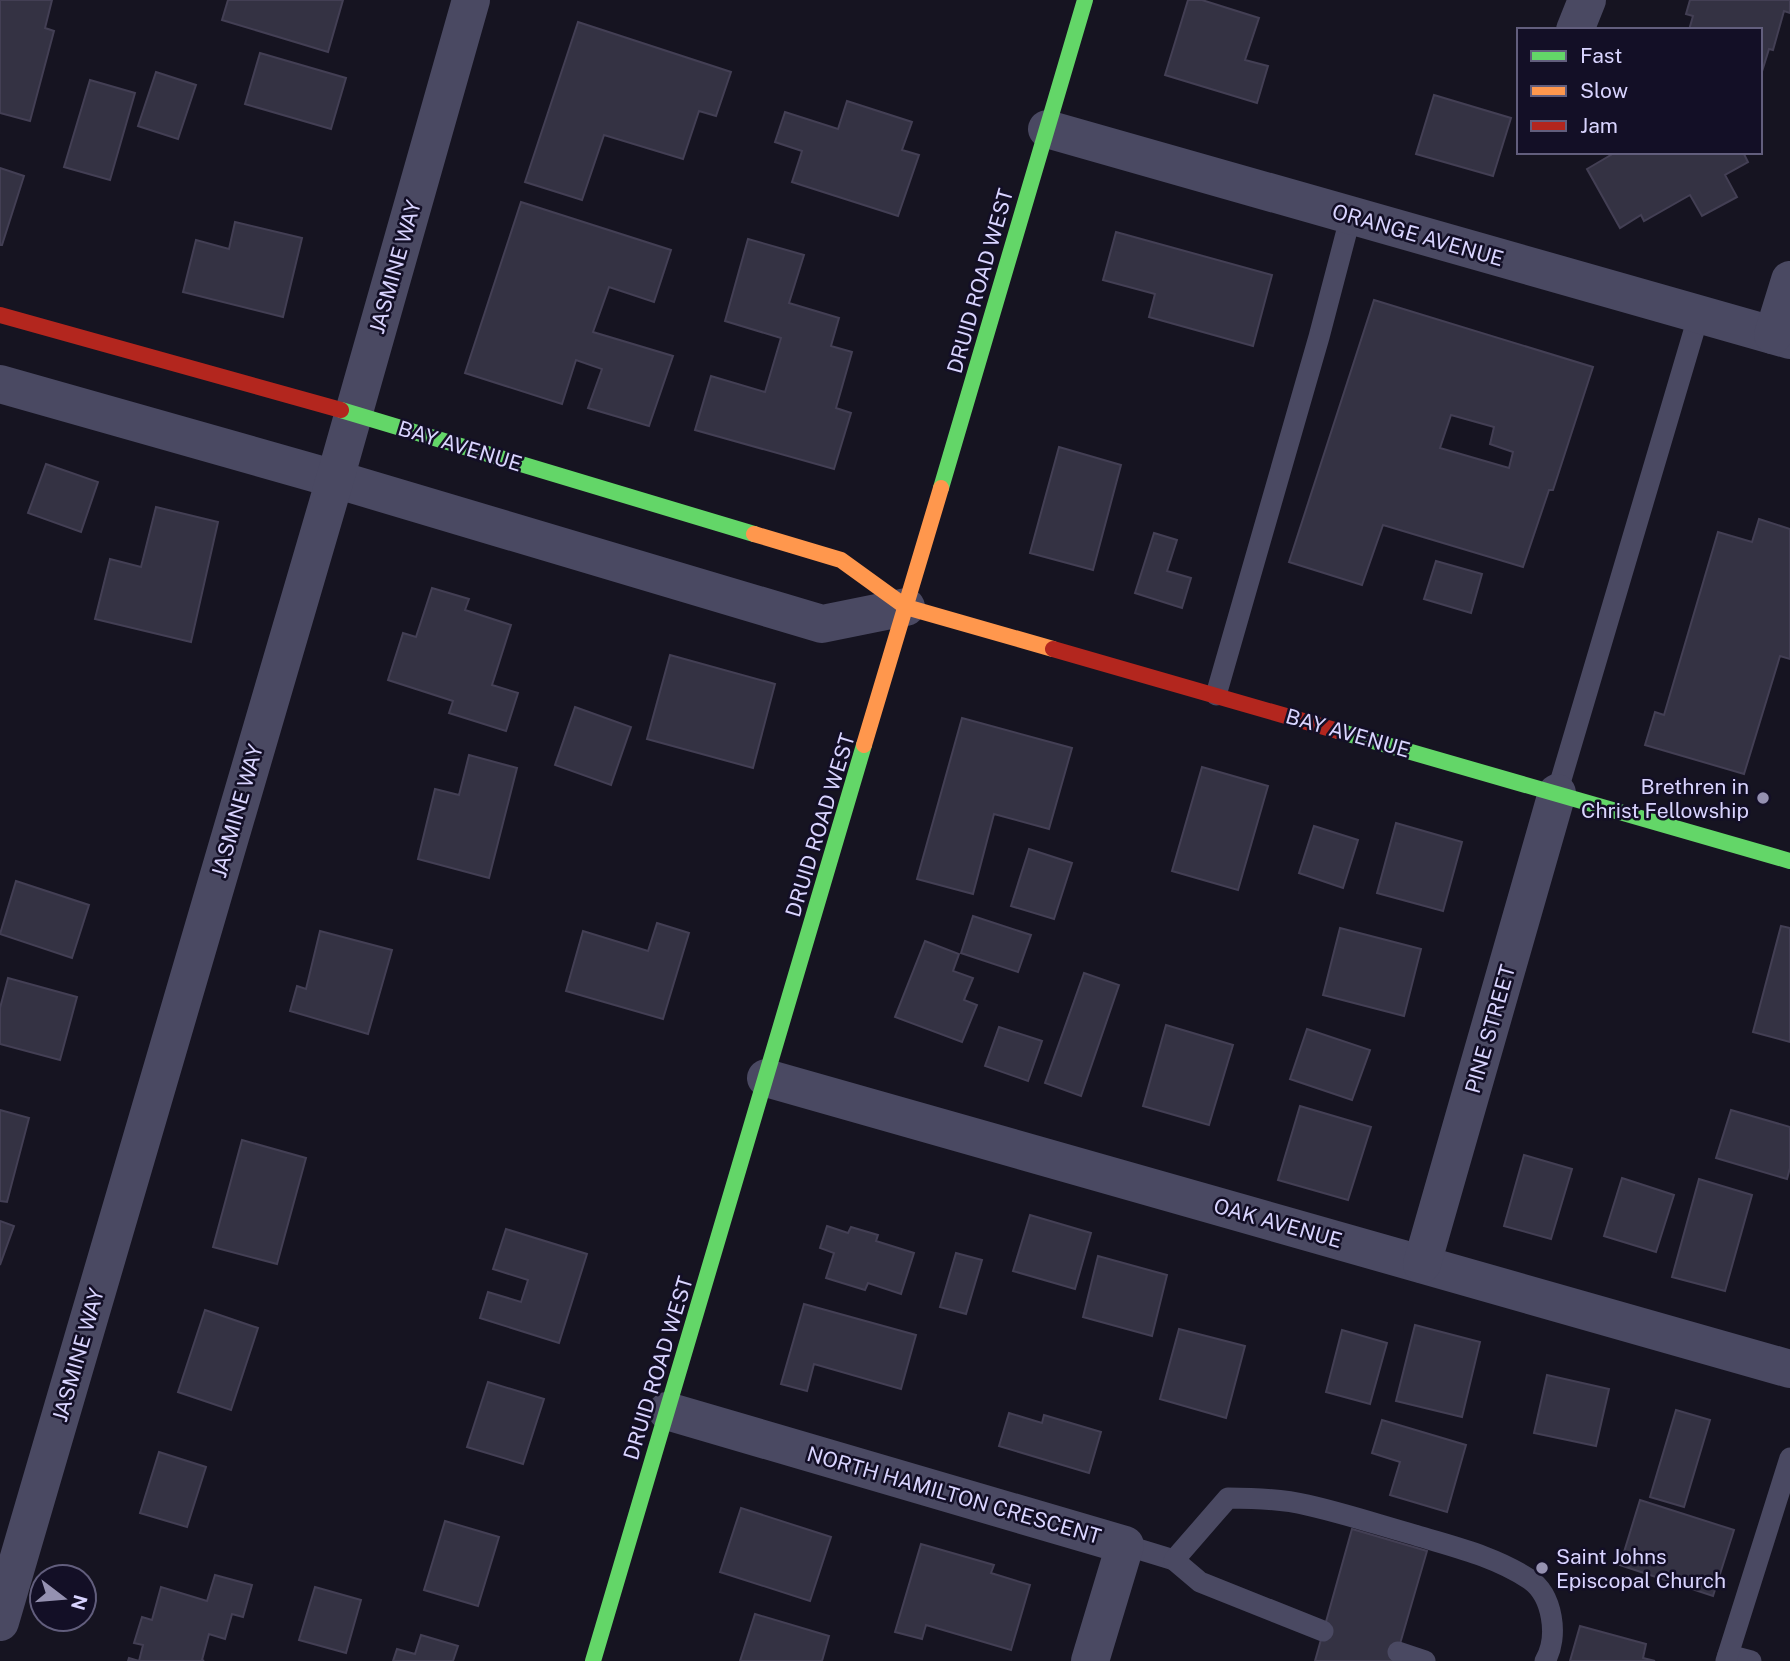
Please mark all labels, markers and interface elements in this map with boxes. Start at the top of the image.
legend [1517,28,1762,154]
text: Fast [1580,43,1622,68]
text: Slow [1580,78,1628,103]
text: Jam [1580,113,1618,138]
street label: DRUID ROAD WEST [942,186,1018,376]
street label: JASMINE WAY [364,197,426,337]
street label: ORANGE AVENUE [1329,199,1507,271]
street label: BAY AVENUE [395,415,525,477]
street label: BAY AVENUE [1283,703,1413,763]
street label: DRUID ROAD WEST [780,730,860,920]
street label: JASMINE WAY [206,741,268,881]
place label: Brethren in Christ Fellowship [1581,774,1749,823]
marker: Brethren in Christ Fellowship [1755,790,1771,806]
street label: PINE STREET [1460,962,1520,1096]
street label: OAK AVENUE [1211,1193,1345,1253]
street label: DRUID ROAD WEST [618,1273,698,1463]
street label: JASMINE WAY [47,1285,109,1425]
street label: NORTH HAMILTON CRESCENT [804,1441,1104,1549]
place label: Saint Johns Episcopal Church [1556,1544,1726,1593]
marker: Saint Johns Episcopal Church [1534,1560,1550,1576]
north arrow [28,1563,98,1633]
text: N [67,1593,92,1613]

